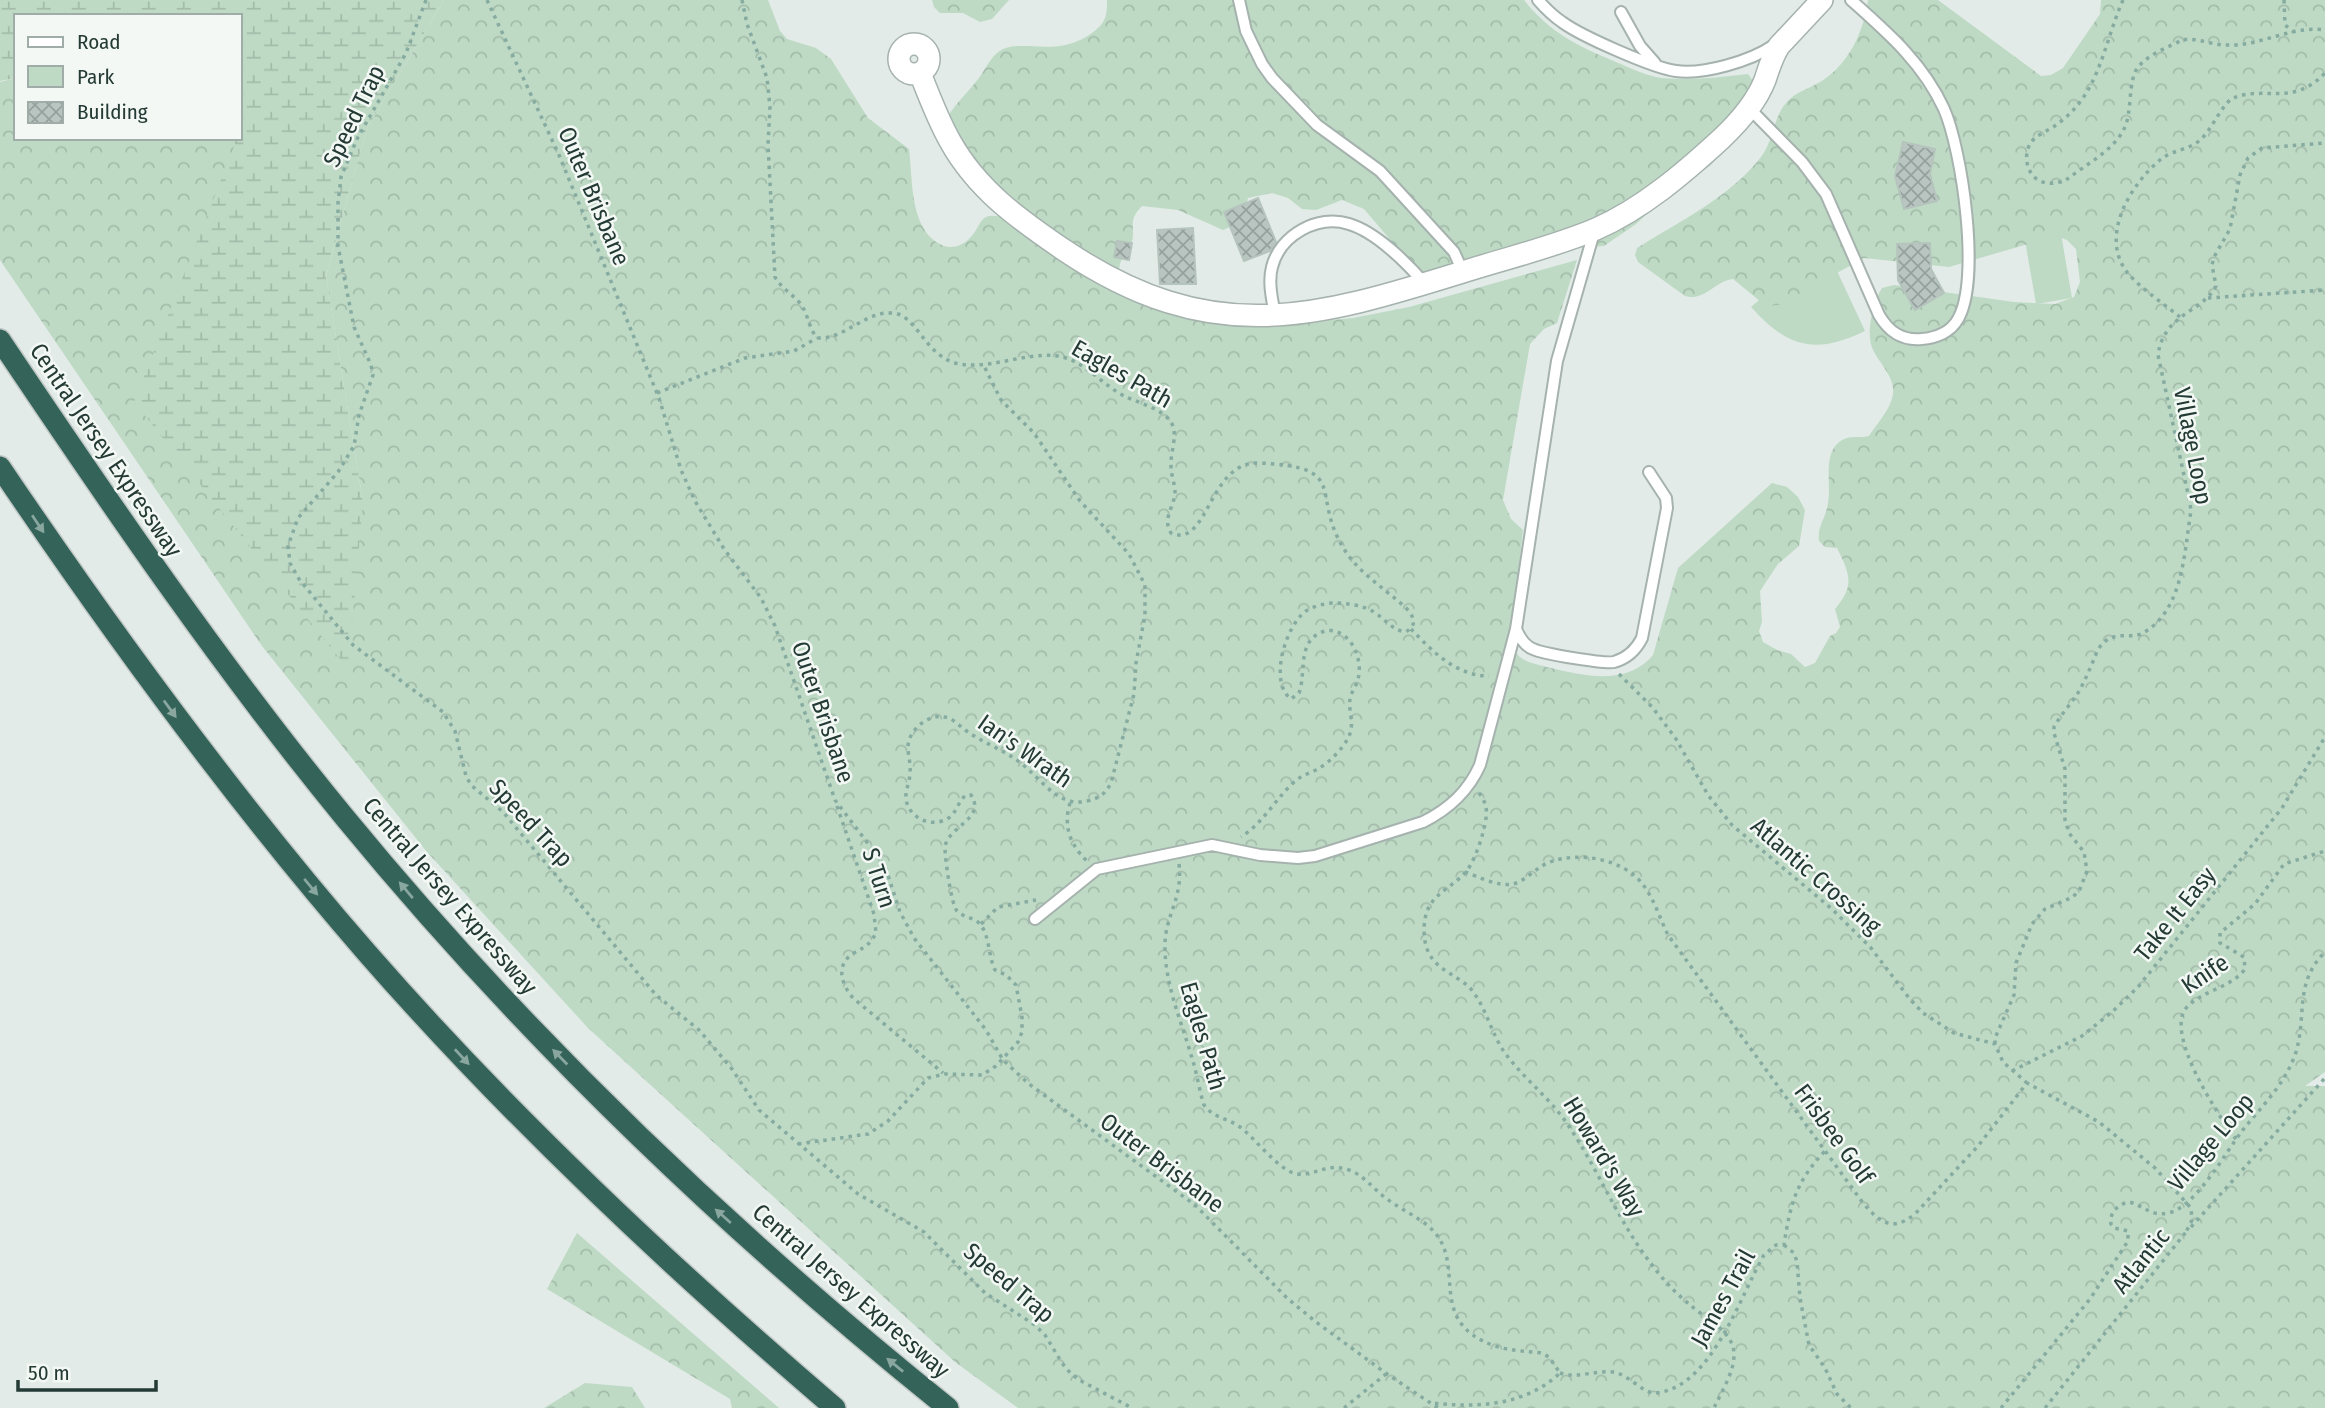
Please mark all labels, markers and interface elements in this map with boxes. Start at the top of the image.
legend [14,14,242,140]
text: Road [77,29,121,55]
street label: Speed Trap [317,61,391,171]
text: Park [77,64,115,90]
text: Building [77,99,148,125]
street label: Outer Brisbane [552,123,636,269]
street label: Eagles Path [1067,334,1177,414]
street label: Central Jersey Expressway [24,338,188,562]
street label: Village Loop [2168,385,2218,507]
one-way arrow [31,514,44,533]
street label: Outer Brisbane [786,638,860,786]
one-way arrow [162,700,176,718]
street label: Ian's Wrath [972,708,1078,794]
street label: Speed Trap [483,773,579,873]
street label: Central Jersey Expressway [357,792,543,1000]
street label: Atlantic Crossing [1745,812,1887,941]
street label: S Turn [856,845,902,911]
street label: Take It Easy [2129,861,2222,967]
one-way arrow [303,879,318,896]
one-way arrow [399,881,414,898]
street label: Knife [2176,948,2234,1000]
street label: Eagles Path [1174,979,1232,1093]
one-way arrow [454,1048,470,1066]
one-way arrow [553,1049,569,1066]
street label: Frisbee Golf [1788,1079,1881,1191]
street label: Village Loop [2162,1087,2260,1197]
street label: Howard's Way [1557,1092,1651,1222]
street label: Outer Brisbane [1095,1107,1229,1219]
street label: Central Jersey Expressway [747,1198,955,1384]
one-way arrow [714,1208,732,1224]
street label: Atlantic [2107,1223,2175,1299]
street label: Speed Trap [958,1237,1060,1329]
street label: James Trail [1685,1245,1761,1351]
scale bar [18,1348,156,1392]
one-way arrow [886,1358,903,1373]
text: 50 m [28,1360,70,1386]

